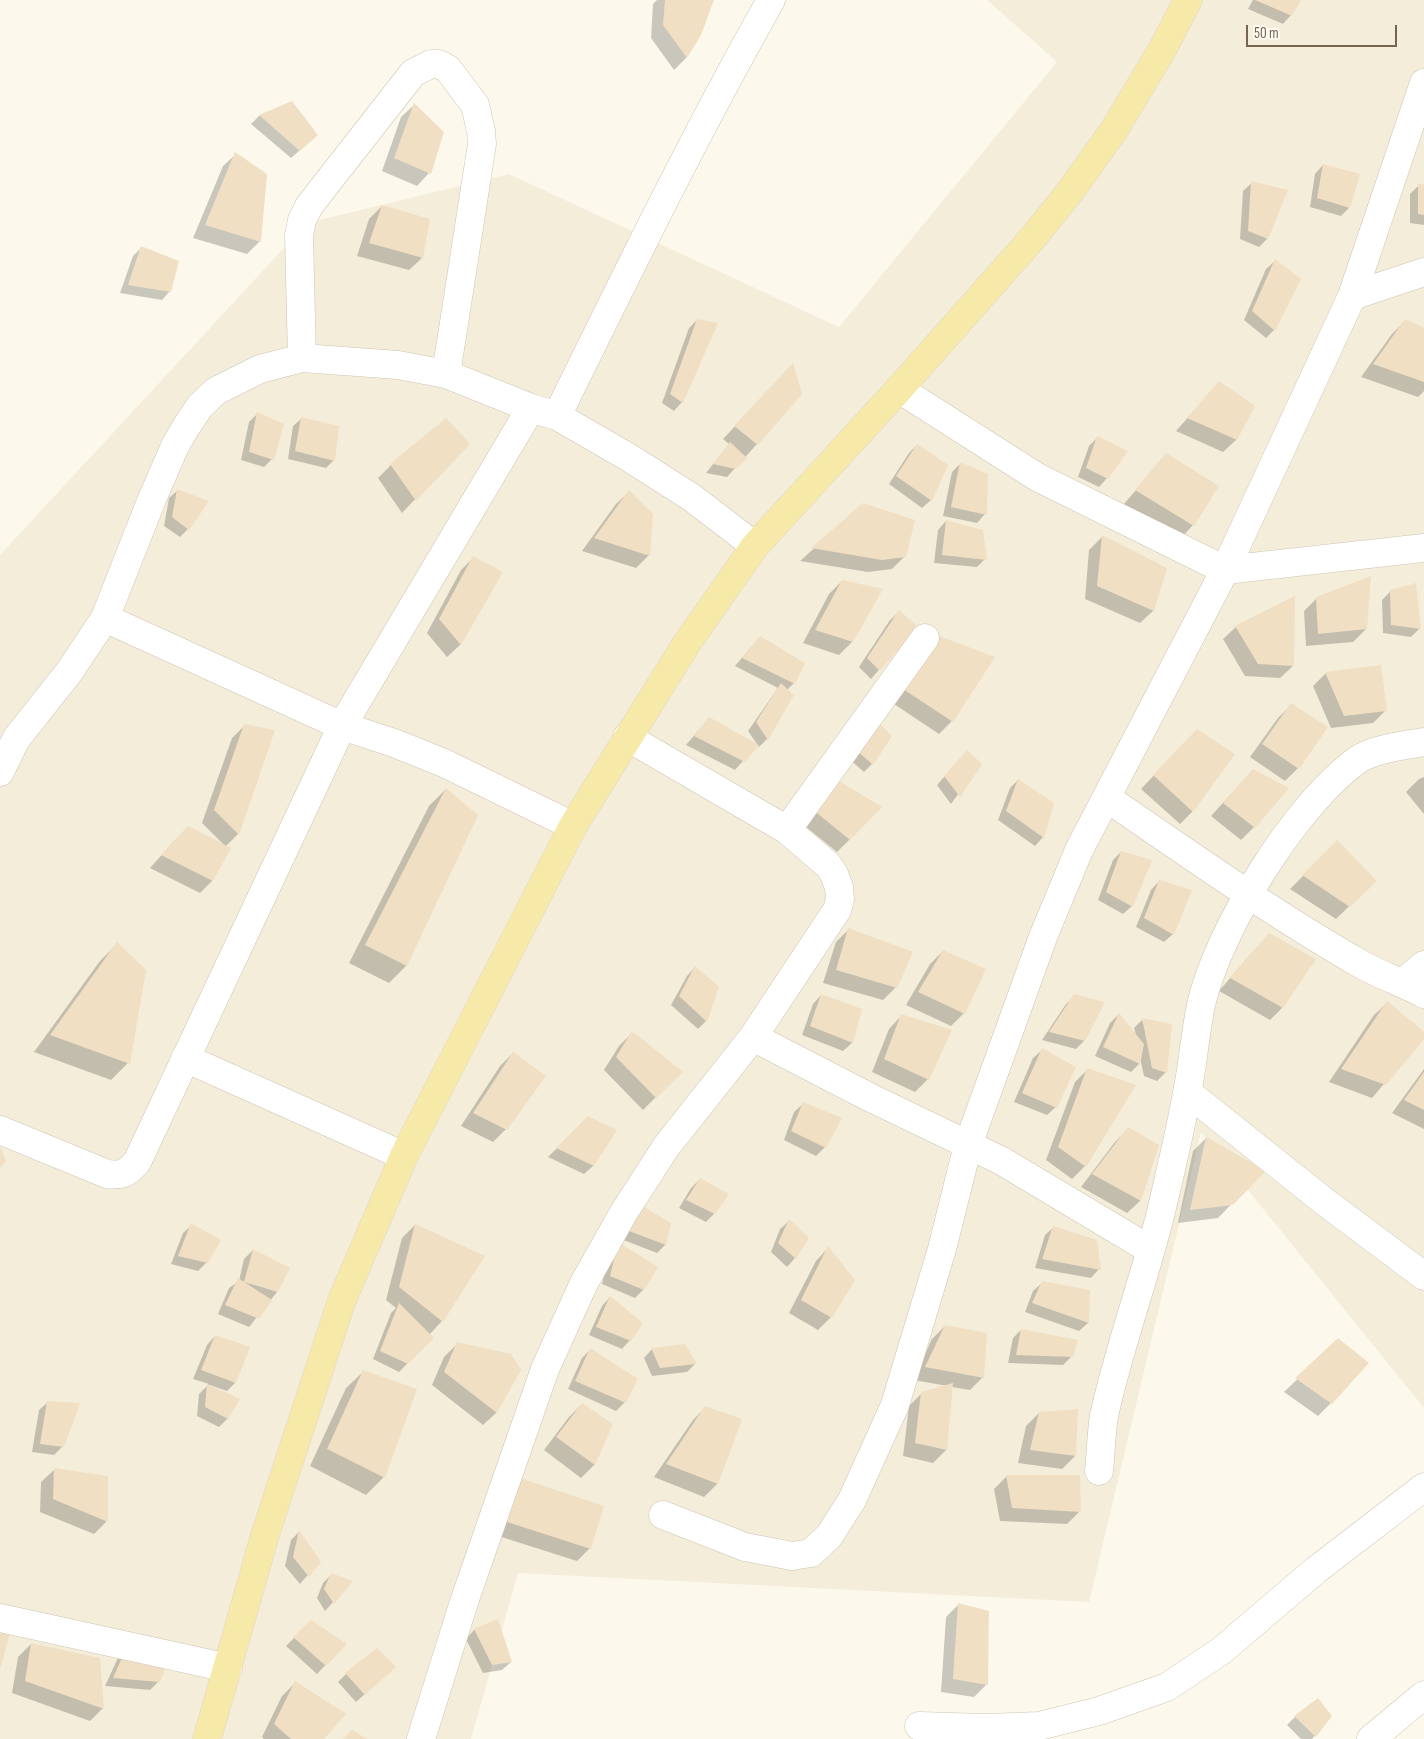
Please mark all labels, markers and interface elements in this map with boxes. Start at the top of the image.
scale bar [1249,15,1400,47]
text: 50 m [1254,24,1279,43]

